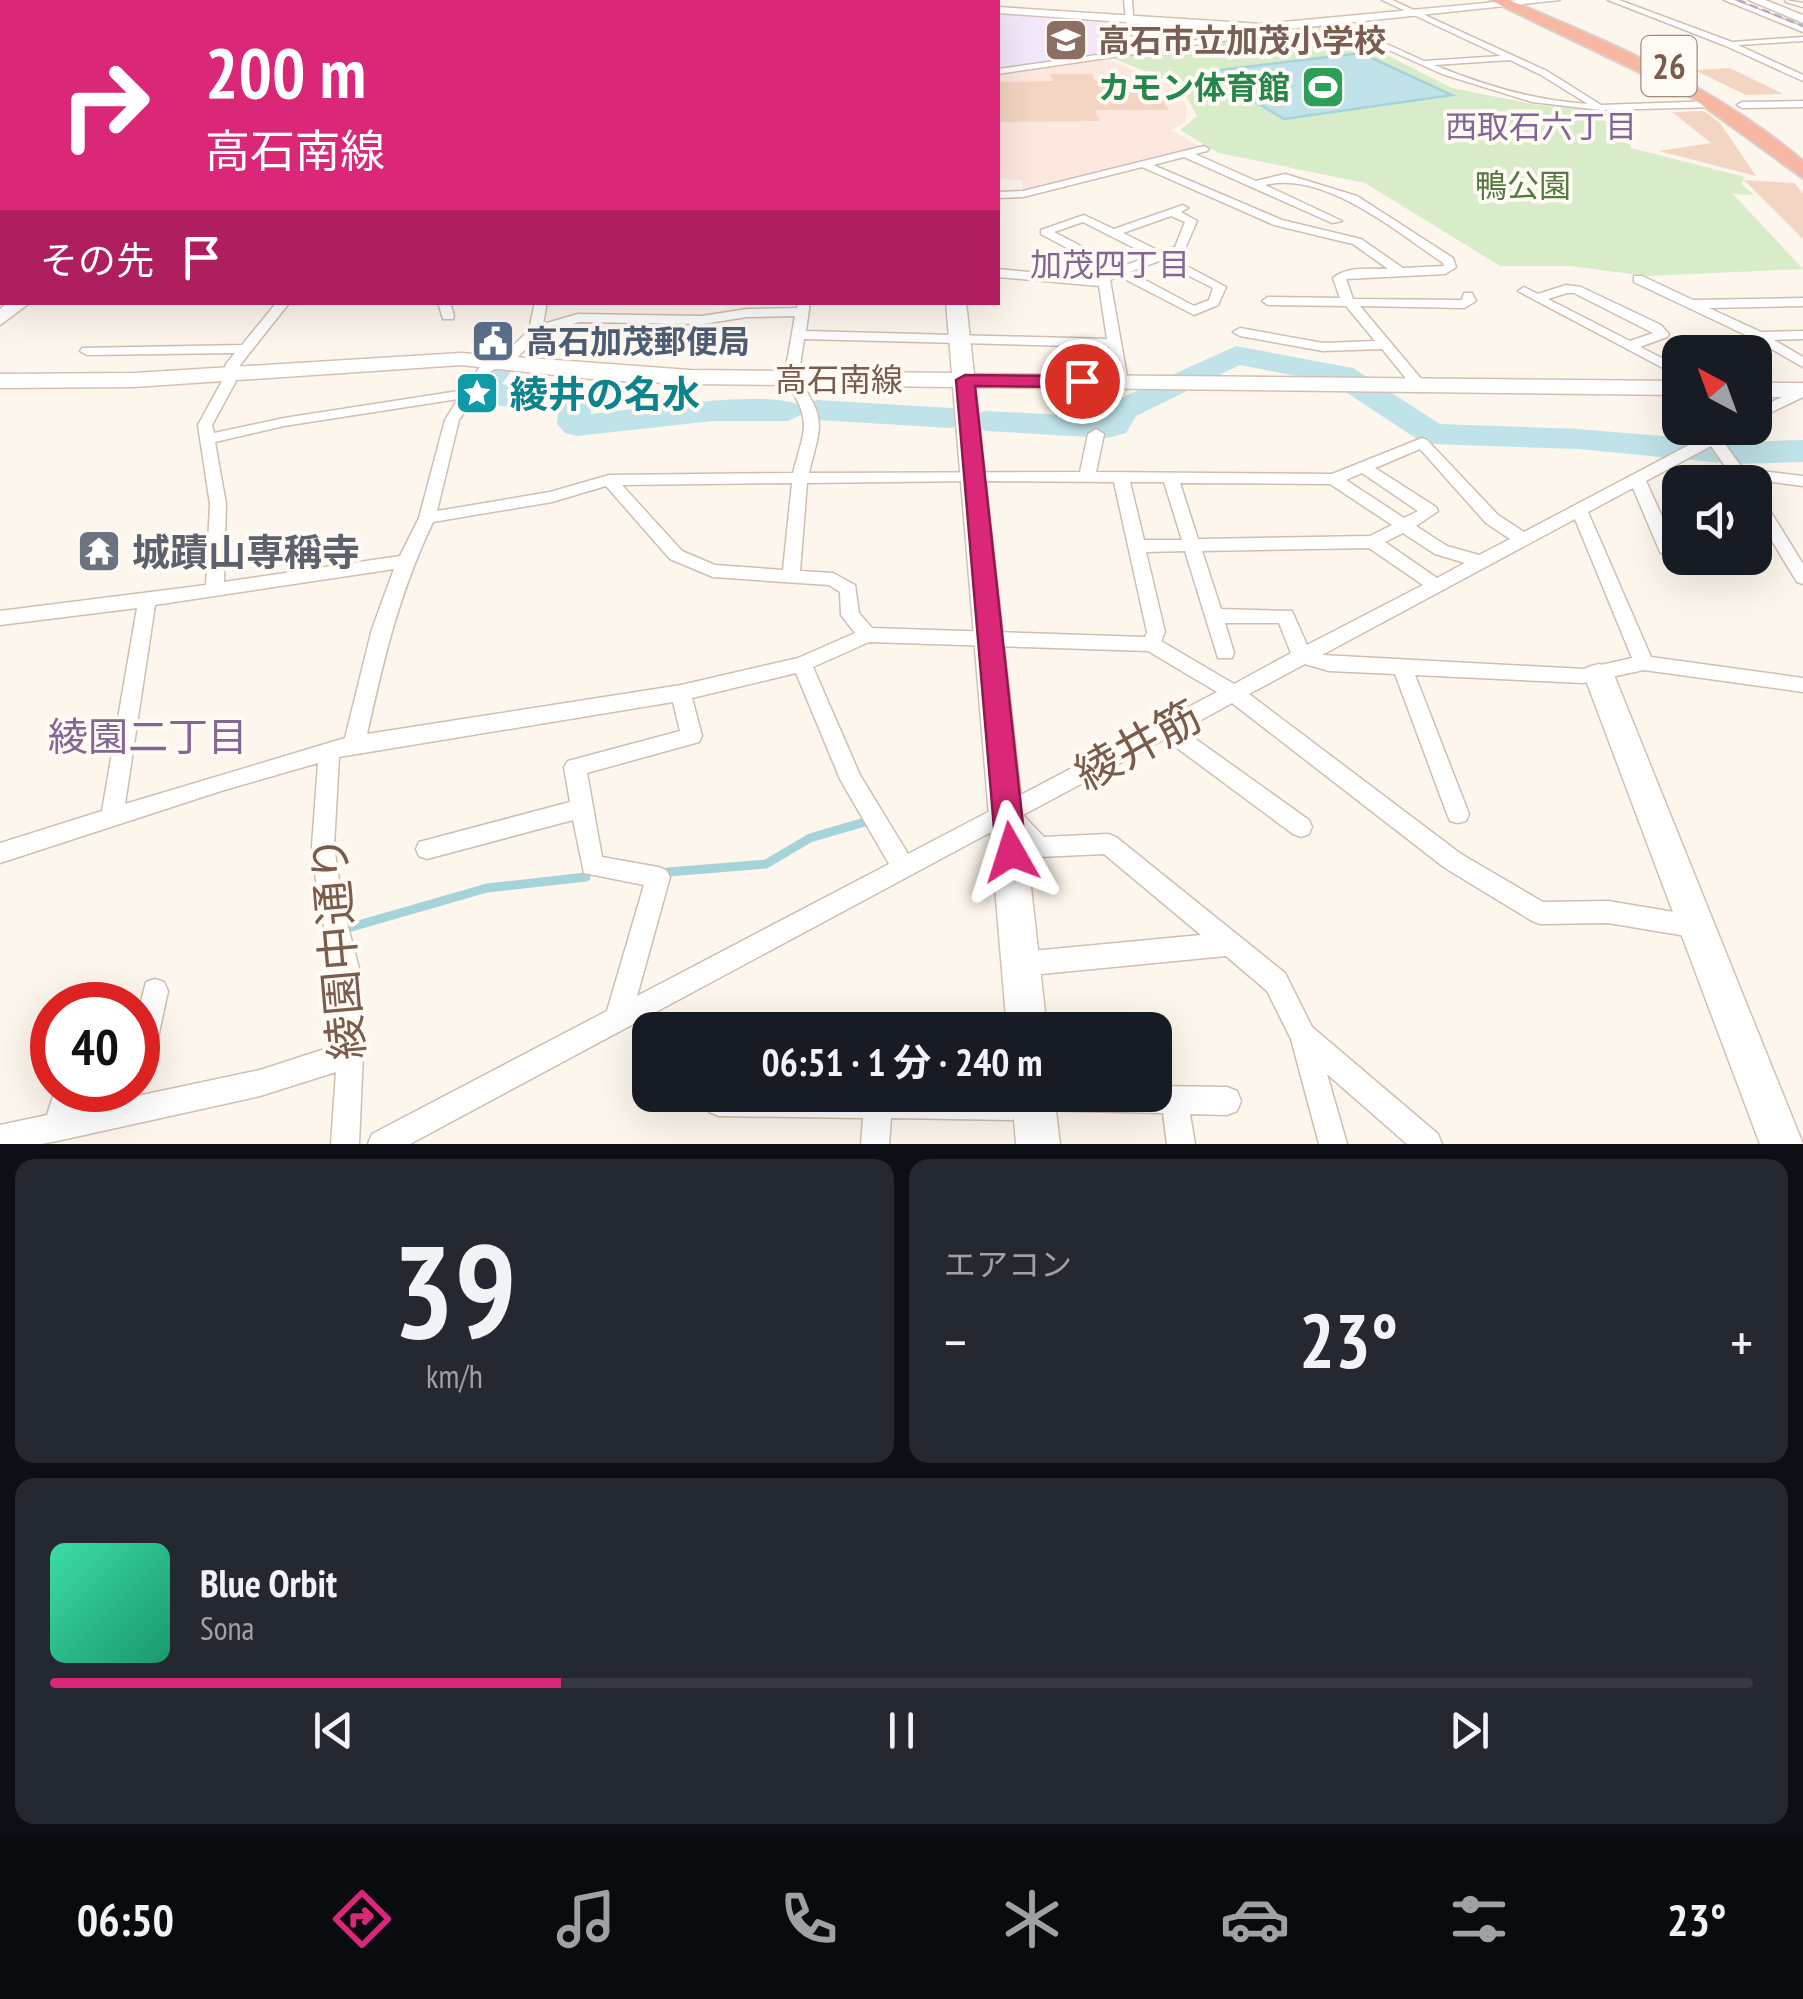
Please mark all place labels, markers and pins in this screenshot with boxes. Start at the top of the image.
school or university icon: 高石市立加茂小学校 [1043,17,1089,63]
place label: 高石市立加茂小学校 [1098,19,1386,61]
sports icon: カモン体育館 [1300,64,1346,110]
place label: カモン体育館 [1098,66,1290,108]
public building icon: 高石加茂郵便局 [470,318,516,364]
place label: 高石加茂郵便局 [526,320,750,362]
pin [1040,339,1125,424]
place label: 綾井の名水 [510,369,700,418]
place icon: 綾井の名水 [454,370,500,416]
place label: 城蹟山専稱寺 [132,527,360,576]
temple icon: 城蹟山専稱寺 [76,528,122,574]

